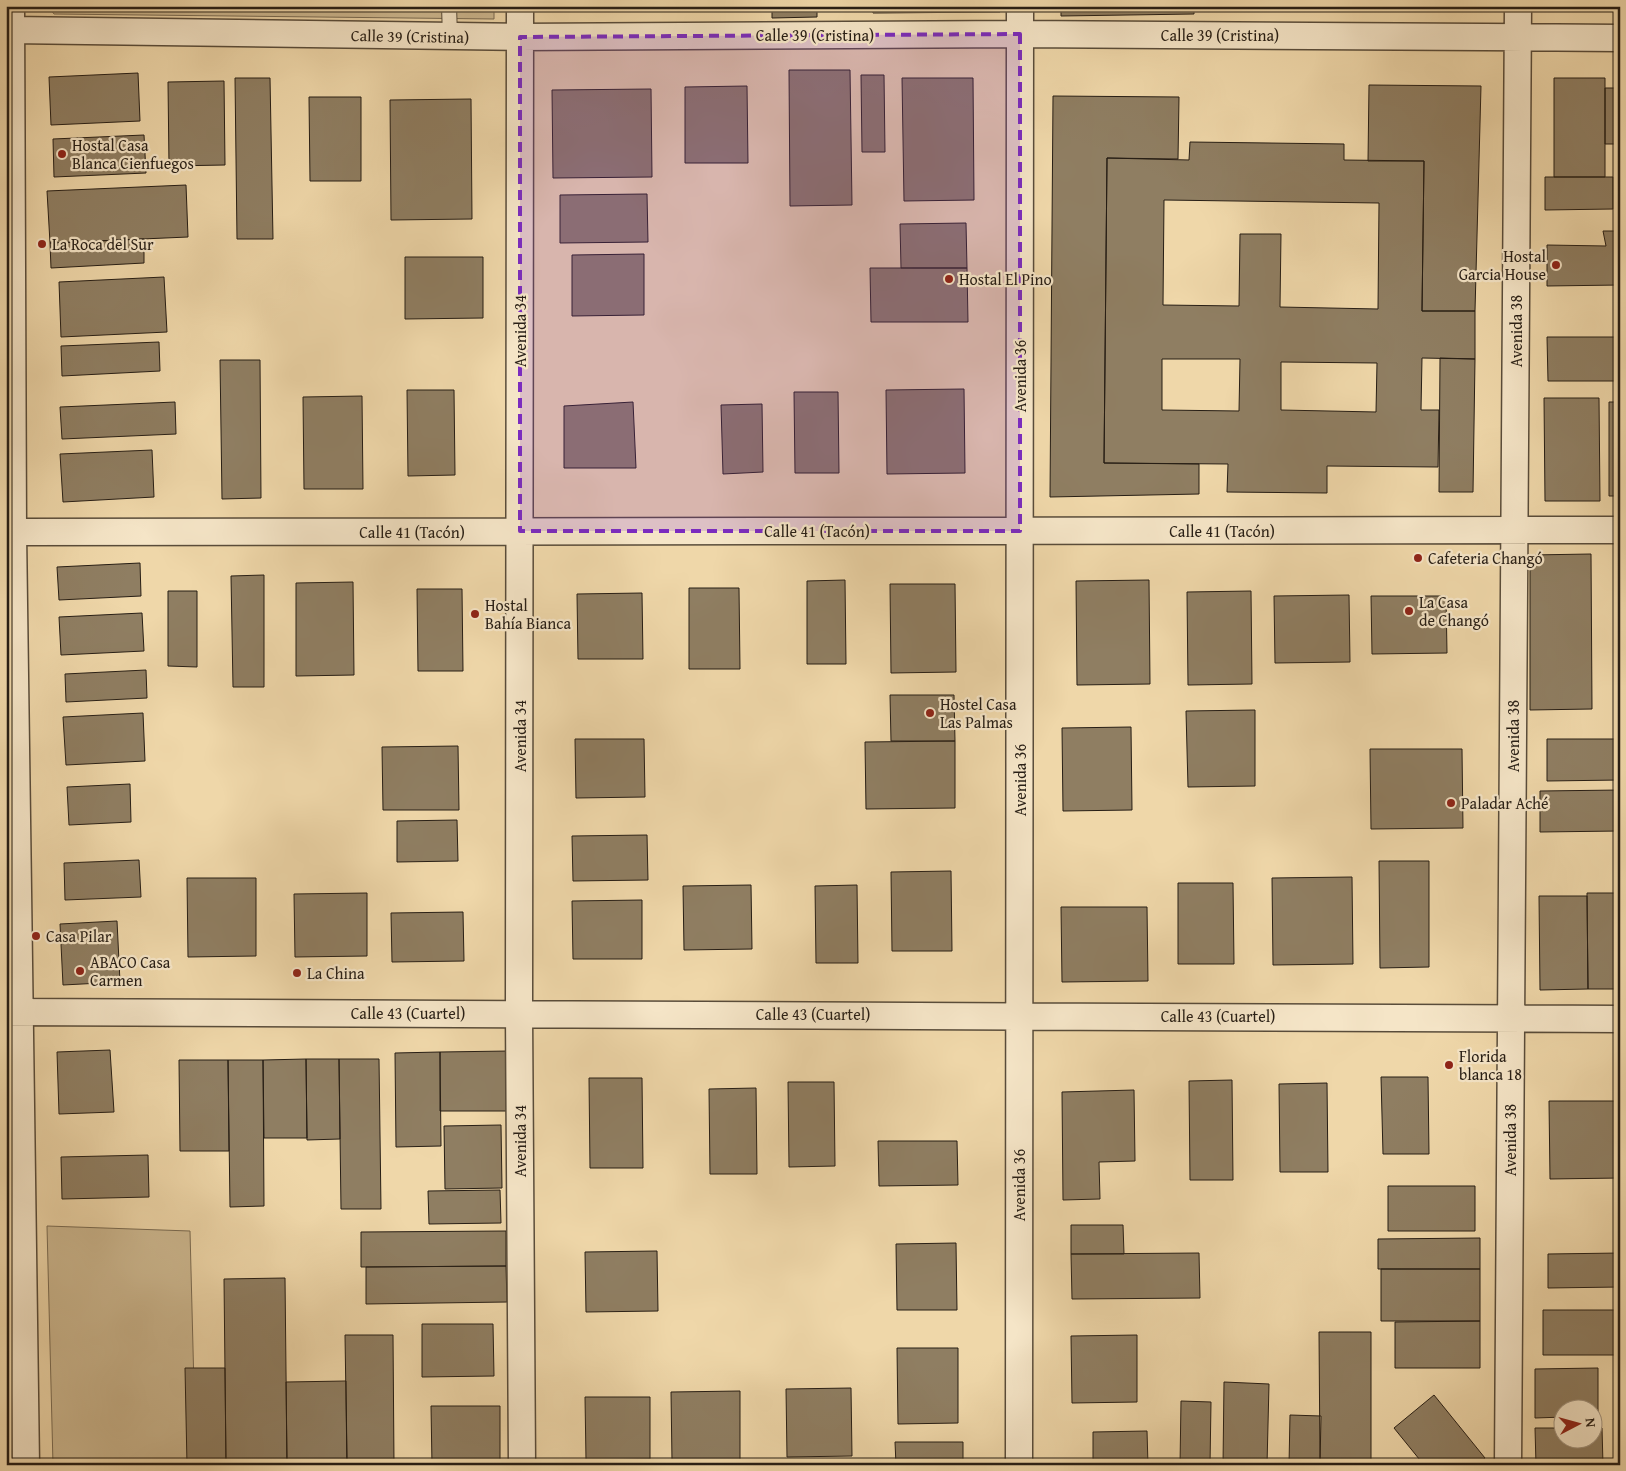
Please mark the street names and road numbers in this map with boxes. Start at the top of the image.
street label: Calle 39 (Cristina) [351,23,469,49]
street label: Calle 39 (Cristina) [756,23,874,47]
street label: Calle 39 (Cristina) [1161,23,1279,47]
street label: Avenida 34 [508,294,532,367]
street label: Avenida 38 [1504,294,1528,367]
street label: Avenida 36 [1008,339,1032,412]
street label: Calle 41 (Tacón) [764,519,870,543]
street label: Calle 41 (Tacón) [1169,519,1275,543]
street label: Calle 41 (Tacón) [359,520,465,544]
street label: Avenida 34 [508,699,532,772]
street label: Avenida 38 [1501,699,1525,772]
street label: Avenida 36 [1008,743,1032,816]
street label: Calle 43 (Cuartel) [351,1001,465,1025]
street label: Calle 43 (Cuartel) [756,1002,870,1026]
street label: Calle 43 (Cuartel) [1161,1004,1275,1028]
street label: Avenida 38 [1498,1103,1522,1176]
street label: Avenida 34 [508,1104,532,1177]
street label: Avenida 36 [1007,1148,1031,1221]

